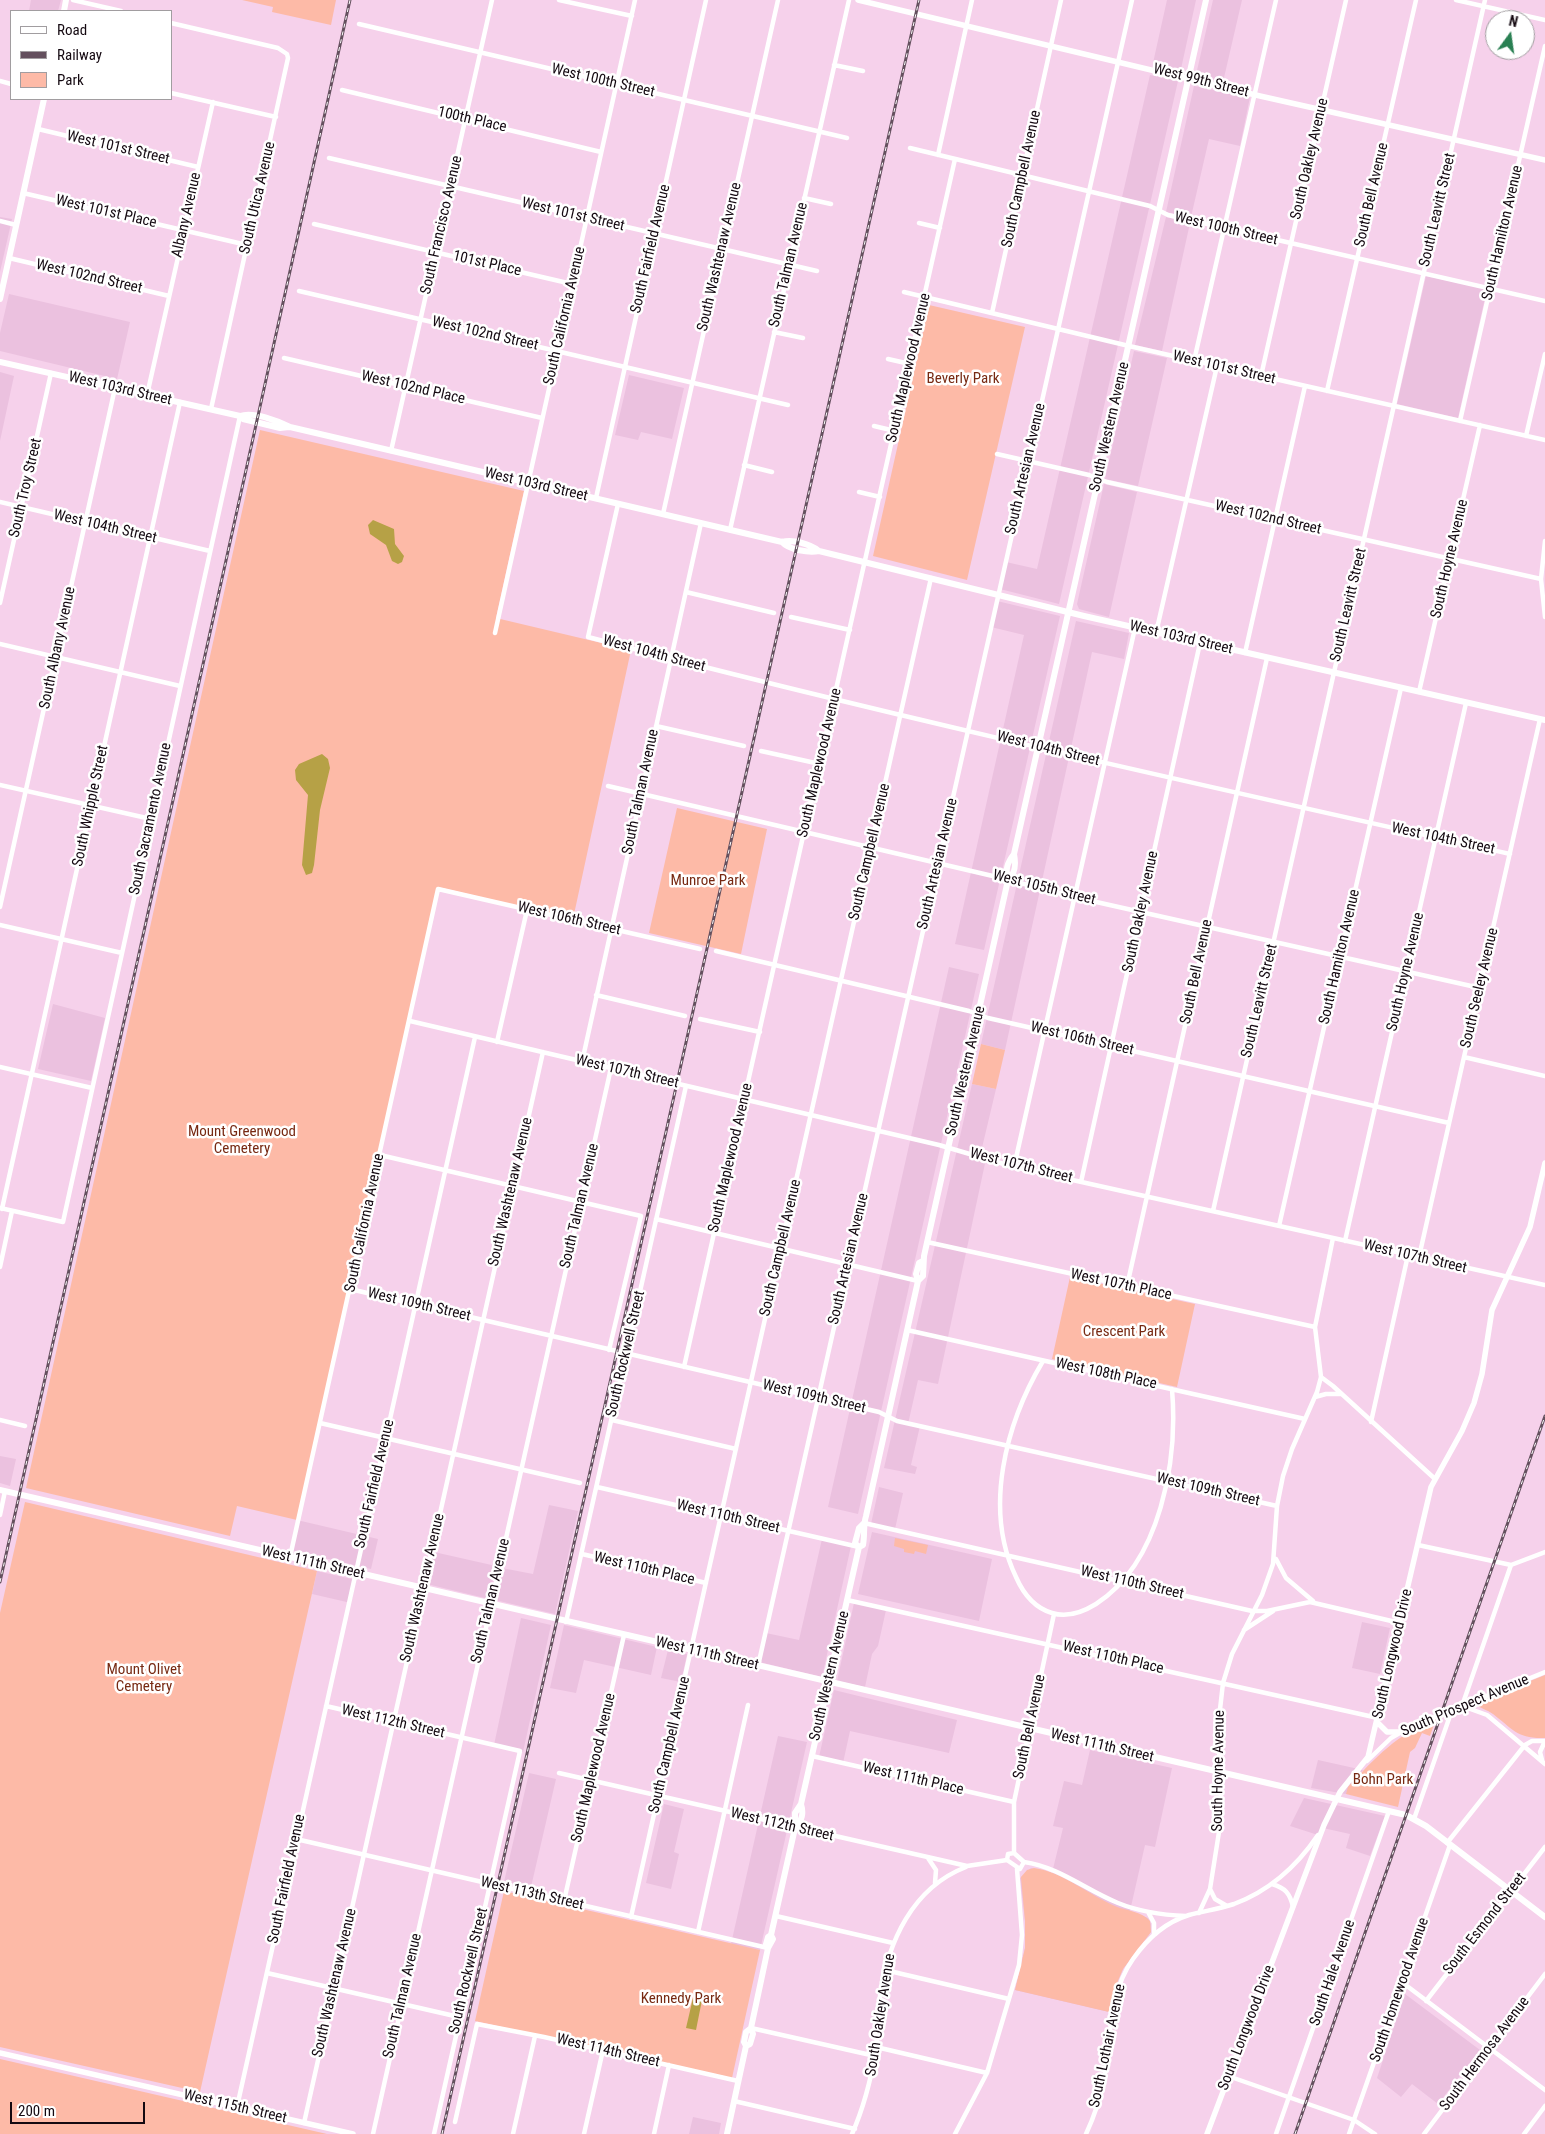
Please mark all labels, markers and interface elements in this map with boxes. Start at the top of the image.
legend [10,10,172,100]
north arrow [1485,10,1535,60]
text: N [1507,13,1519,30]
text: Road [57,21,87,39]
text: Railway [57,46,102,64]
street label: West 100th Street [550,60,656,102]
street label: West 99th Street [1151,60,1251,102]
text: Park [57,71,84,89]
street label: South Oakley Avenue [1287,97,1333,221]
street label: 100th Place [436,103,508,137]
street label: South Campbell Avenue [999,109,1045,249]
street label: West 101st Street [65,127,171,169]
street label: South Utica Avenue [236,140,280,256]
street label: South Bell Avenue [1351,141,1393,249]
street label: South Leavitt Street [1416,151,1460,269]
street label: South Francisco Avenue [417,154,467,296]
street label: South Hamilton Avenue [1479,164,1527,302]
street label: Albany Avenue [168,171,206,259]
street label: South Washtenaw Avenue [694,181,746,333]
street label: South Fairfield Avenue [627,183,675,315]
street label: West 101st Place [54,192,158,232]
street label: West 101st Street [520,194,626,236]
street label: South Talman Avenue [766,201,812,329]
street label: West 100th Street [1173,208,1279,250]
street label: South California Avenue [540,245,590,387]
street label: 101st Place [451,247,523,281]
street label: West 102nd Street [34,256,144,298]
street label: South Maplewood Avenue [883,291,935,445]
street label: West 102nd Street [430,313,540,355]
street label: West 101st Street [1171,347,1277,389]
street label: South Western Avenue [1086,360,1134,494]
street label: West 102nd Place [359,367,467,409]
street label: West 103rd Street [67,368,173,410]
park label: Beverly Park [927,370,999,388]
street label: South Artesian Avenue [1002,402,1050,536]
street label: South Troy Street [6,436,46,540]
street label: West 103rd Street [483,464,589,506]
street label: West 102nd Street [1213,497,1323,539]
street label: South Hoyne Avenue [1428,498,1472,620]
street label: West 104th Street [52,506,158,548]
street label: South Leavitt Street [1327,546,1371,664]
street label: South Albany Avenue [36,585,80,711]
street label: West 103rd Street [1128,617,1234,659]
street label: West 104th Street [601,632,707,676]
street label: South Maplewood Avenue [794,686,846,840]
street label: South Talman Avenue [619,728,663,856]
street label: West 104th Street [995,728,1101,770]
street label: South Sacramento Avenue [126,741,176,897]
street label: South Whipple Street [69,744,113,868]
street label: South Campbell Avenue [845,782,895,922]
street label: South Artesian Avenue [914,797,962,931]
street label: West 104th Street [1390,819,1496,859]
street label: South Oakley Avenue [1119,850,1163,974]
street label: West 105th Street [991,867,1097,909]
park label: Munroe Park [670,872,746,890]
street label: South Hamilton Avenue [1316,888,1364,1026]
street label: West 106th Street [516,898,622,940]
street label: South Hoyne Avenue [1384,911,1428,1033]
street label: South Bell Avenue [1177,918,1217,1026]
street label: South Seeley Avenue [1457,926,1503,1050]
street label: South Leavitt Street [1238,942,1282,1060]
street label: South Western Avenue [942,1004,990,1138]
street label: West 106th Street [1029,1018,1135,1060]
street label: West 107th Street [574,1051,680,1093]
street label: South Maplewood Avenue [705,1081,757,1235]
street label: South Washtenaw Avenue [485,1116,537,1268]
park label: Mount Greenwood Cemetery [188,1123,296,1158]
street label: South Talman Avenue [557,1142,603,1270]
street label: West 107th Street [968,1145,1074,1187]
street label: South California Avenue [341,1152,389,1294]
street label: South Campbell Avenue [756,1178,806,1318]
street label: South Artesian Avenue [825,1192,873,1326]
street label: West 107th Street [1362,1236,1468,1278]
street label: West 107th Place [1069,1265,1173,1305]
street label: West 109th Street [366,1284,472,1326]
street label: South Rockwell Street [603,1289,649,1419]
park label: Crescent Park [1083,1323,1165,1341]
street label: West 108th Place [1054,1354,1158,1394]
street label: West 109th Street [761,1376,867,1418]
street label: South Fairfield Avenue [351,1418,399,1550]
street label: West 109th Street [1155,1469,1261,1511]
street label: West 110th Street [675,1496,781,1538]
street label: South Washtenaw Avenue [397,1512,449,1664]
street label: South Talman Avenue [468,1537,514,1665]
street label: West 111th Street [260,1542,366,1584]
street label: West 110th Place [592,1549,696,1589]
street label: West 110th Street [1079,1562,1185,1604]
street label: South Longwood Drive [1369,1587,1417,1721]
street label: South Western Avenue [806,1609,854,1743]
street label: West 111th Street [654,1633,760,1675]
street label: West 110th Place [1061,1638,1165,1678]
park label: Mount Olivet Cemetery [107,1661,181,1696]
street label: South Prospect Avenue [1398,1671,1532,1741]
street label: South Bell Avenue [1010,1673,1050,1781]
street label: South Campbell Avenue [645,1675,695,1815]
street label: South Maplewood Avenue [568,1691,620,1845]
street label: West 112th Street [340,1701,446,1743]
street label: South Hoyne Avenue [1209,1710,1229,1832]
street label: West 111th Street [1049,1725,1155,1767]
street label: West 111th Place [861,1759,965,1799]
park label: Bohn Park [1353,1771,1413,1789]
street label: West 112th Street [729,1804,835,1846]
street label: South Fairfield Avenue [265,1813,309,1945]
street label: South Esmond Street [1440,1870,1530,1978]
street label: West 113th Street [479,1873,585,1915]
street label: South Rockwell Street [446,1906,492,2036]
street label: South Washtenaw Avenue [309,1907,361,2059]
street label: South Homewood Avenue [1367,1915,1433,2065]
street label: South Hale Avenue [1306,1917,1360,2029]
street label: South Talman Avenue [380,1932,426,2060]
street label: South Oakley Avenue [862,1952,900,2078]
street label: South Longwood Drive [1215,1963,1279,2093]
street label: South Lothair Avenue [1086,1983,1130,2109]
park label: Kennedy Park [641,1990,721,2008]
street label: South Hermosa Avenue [1436,1993,1534,2115]
street label: West 114th Street [555,2030,661,2072]
street label: West 115th Street [182,2086,288,2128]
scale bar [12,2092,148,2124]
text: 200 m [18,2102,55,2120]

